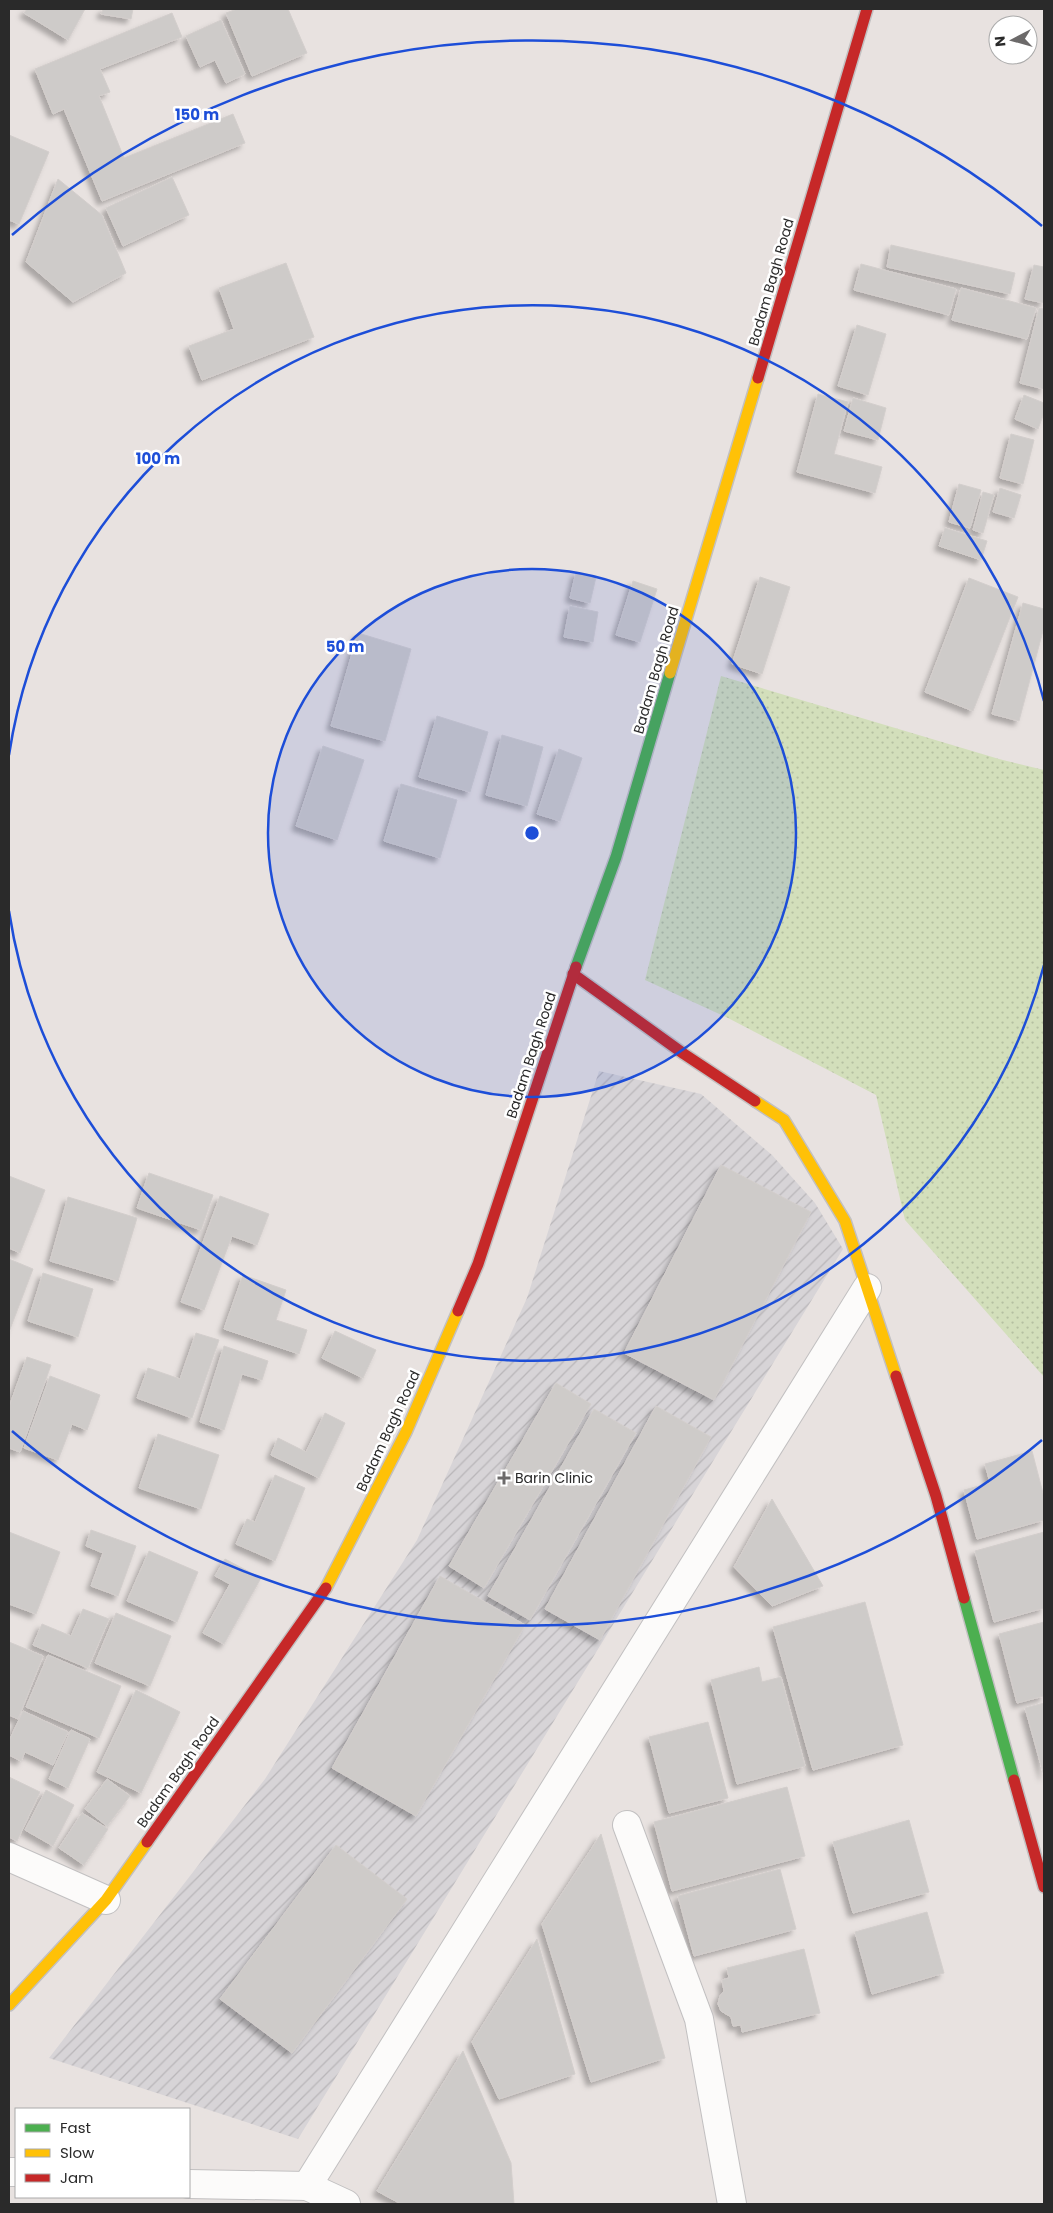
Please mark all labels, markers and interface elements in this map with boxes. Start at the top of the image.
north arrow [988,15,1038,65]
text: N [990,35,1011,48]
text: 150 m [175,104,219,125]
street label: Badam Bagh Road [743,216,799,348]
text: 100 m [136,448,180,469]
street label: Badam Bagh Road [628,604,684,736]
text: 50 m [326,636,364,657]
centre of rings [523,824,541,842]
street label: Badam Bagh Road [501,989,561,1121]
street label: Badam Bagh Road [351,1367,425,1495]
place label: Barin Clinic [515,1468,593,1488]
marker: Barin Clinic [497,1471,511,1485]
street label: Badam Bagh Road [132,1712,224,1832]
legend [15,2108,190,2198]
text: Fast [60,2117,91,2138]
text: Slow [60,2142,95,2163]
text: Jam [60,2167,94,2188]

